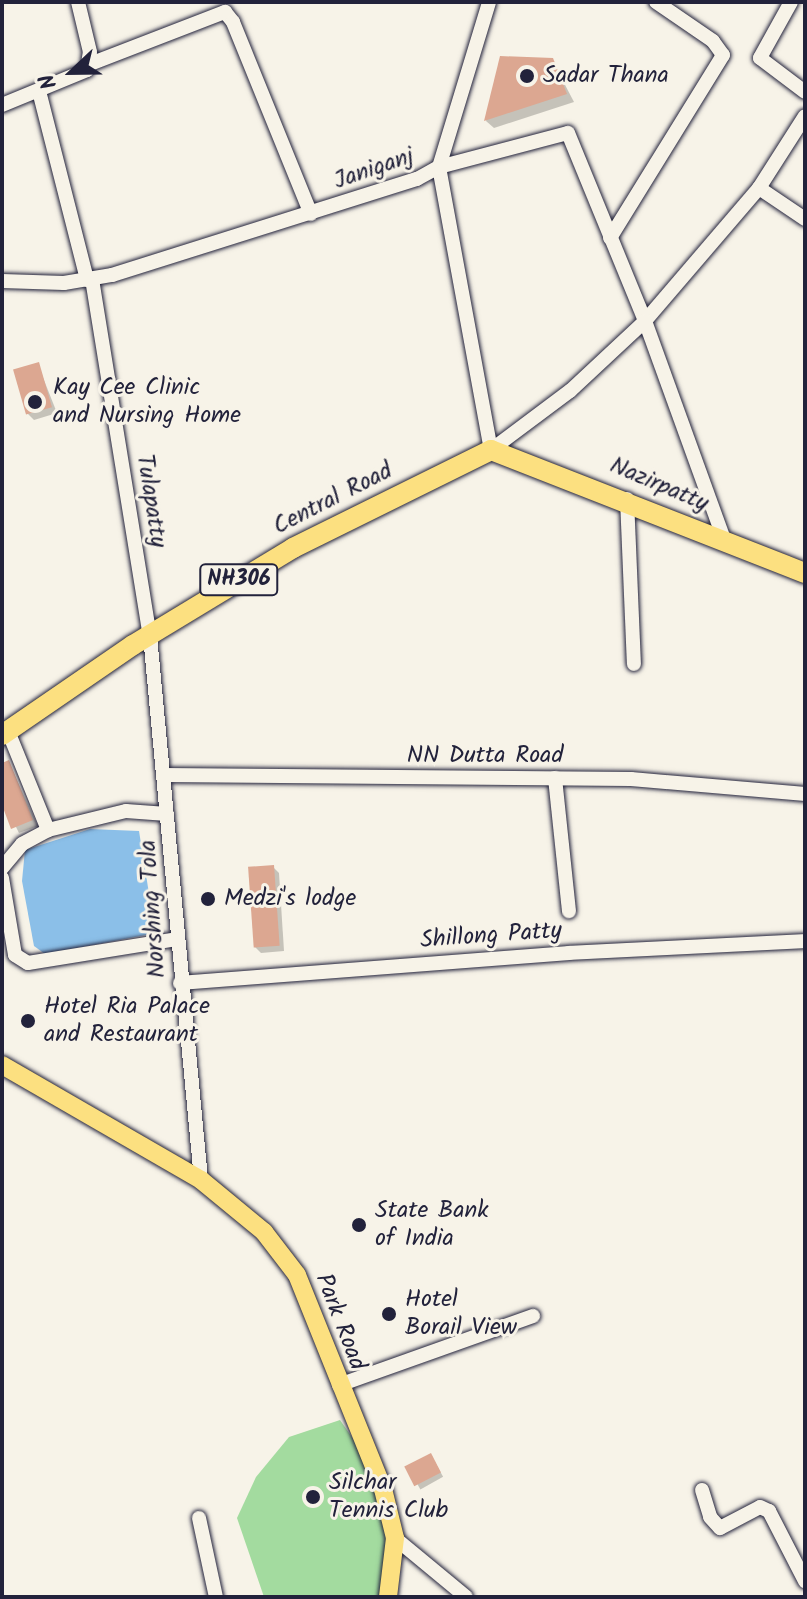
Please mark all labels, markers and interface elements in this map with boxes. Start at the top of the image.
north arrow [32,32,112,112]
place label: Sadar Thana [543,62,669,90]
marker: Sadar Thana [518,67,536,85]
text: N [30,68,68,94]
street label: Janiganj [330,142,418,196]
place label: Kay Cee Clinic and Nursing Home [53,374,241,430]
marker: Kay Cee Clinic and Nursing Home [24,391,46,413]
street label: Nazirpatty [605,451,713,519]
street label: Tulapatty [129,452,173,550]
street label: Central Road [269,457,397,541]
road number: NH306 [199,562,279,598]
street label: NN Dutta Road [407,742,563,770]
street label: Norshing Tola [134,839,172,979]
place label: Medzi's lodge [224,885,356,913]
marker: Medzi's lodge [199,890,217,908]
street label: Shillong Patty [419,917,563,955]
place label: Hotel Ria Palace and Restaurant [44,993,210,1049]
marker: Hotel Ria Palace and Restaurant [19,1012,37,1030]
place label: State Bank of India [375,1197,489,1253]
marker: State Bank of India [350,1216,368,1234]
street label: Park Road [308,1270,372,1374]
place label: Hotel Borail View [405,1286,517,1342]
marker: Hotel Borail View [380,1305,398,1323]
place label: Silchar Tennis Club [329,1469,448,1525]
marker: Silchar Tennis Club [304,1488,322,1506]

